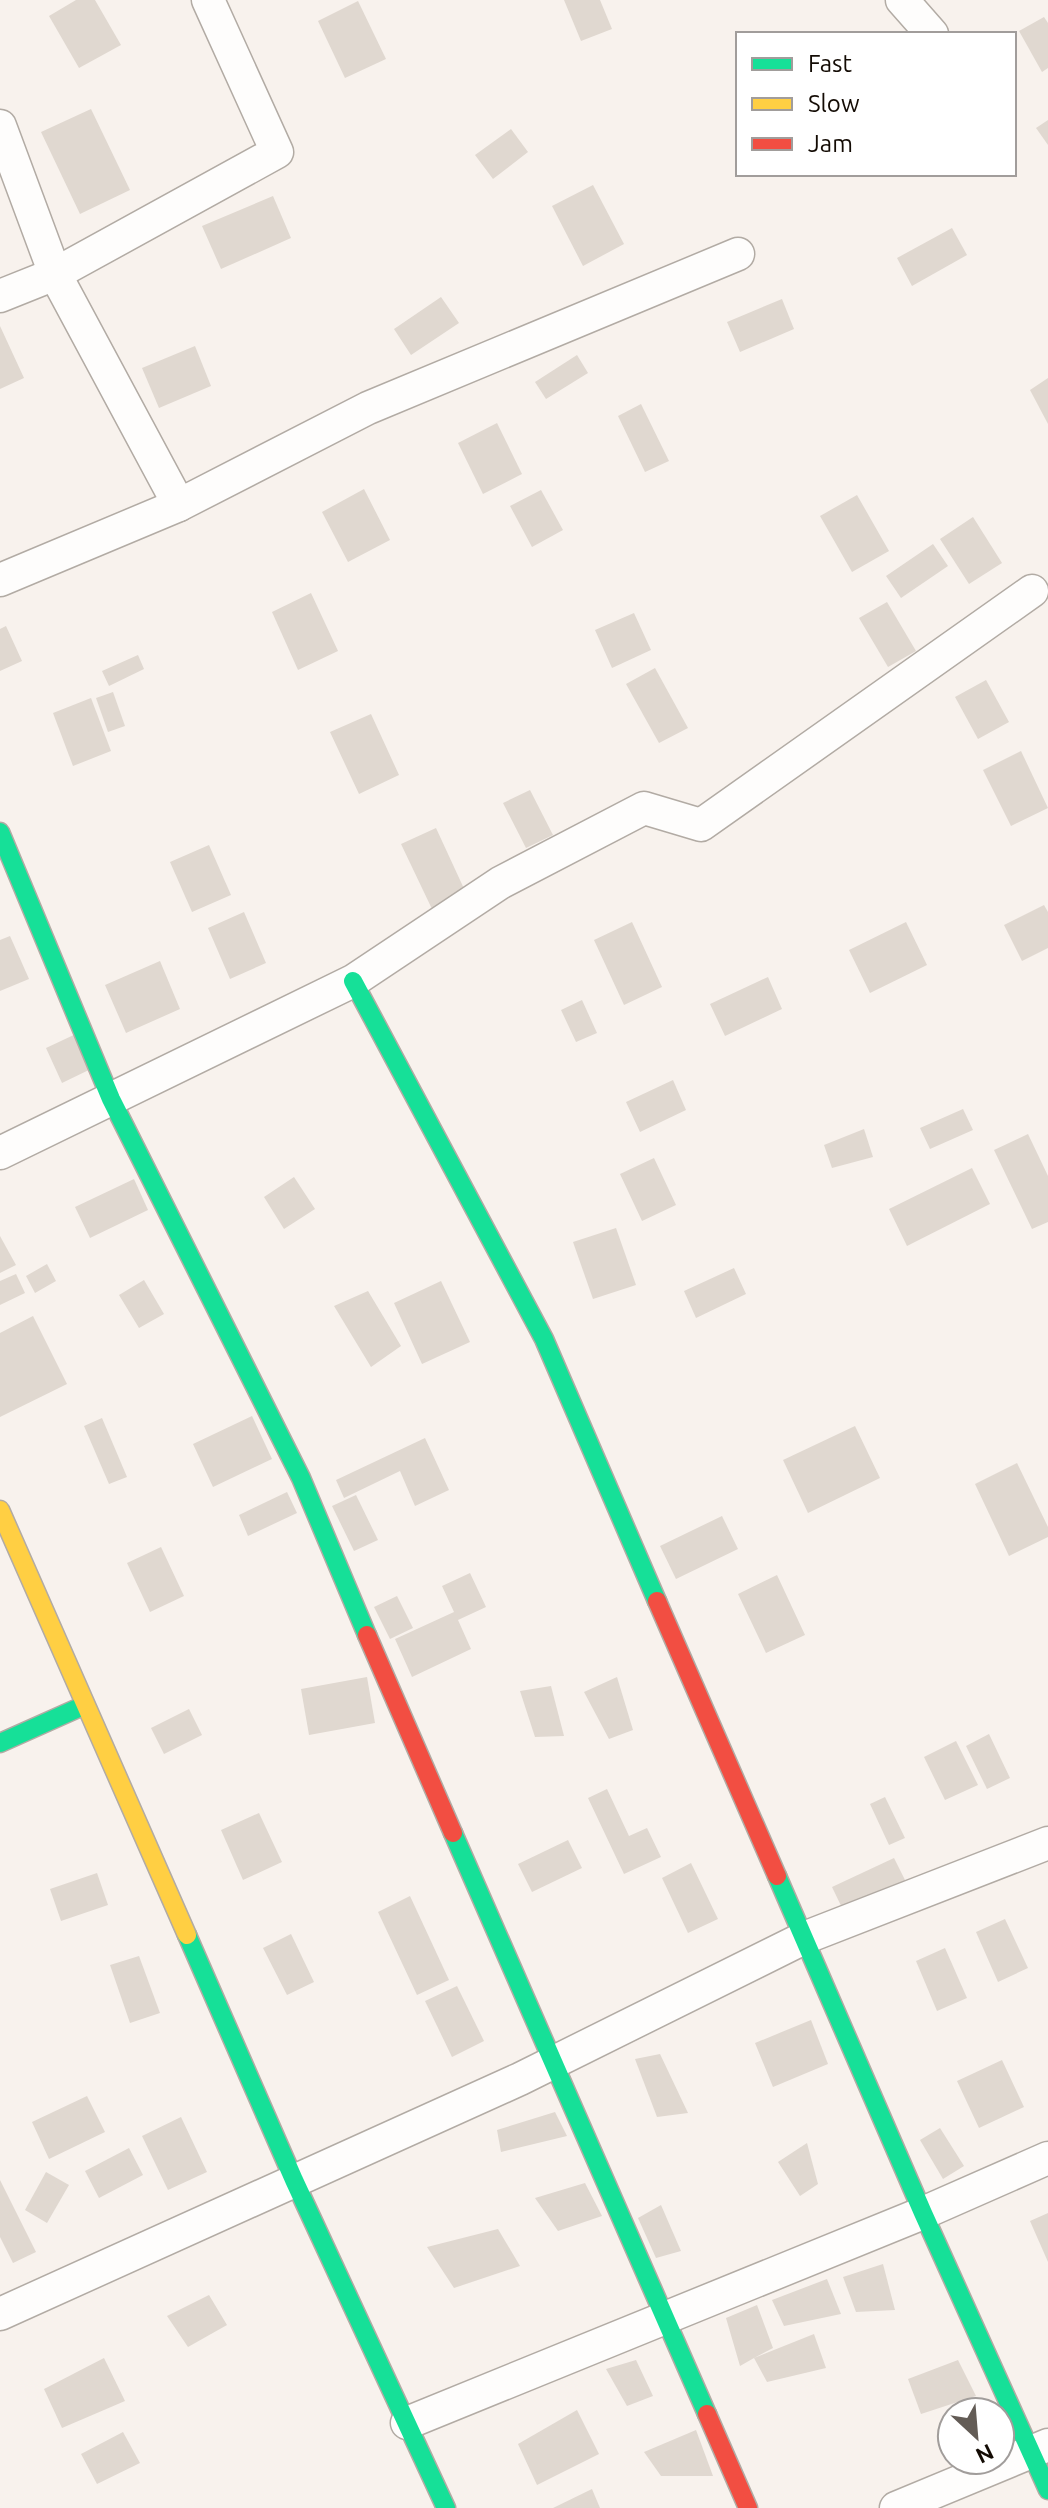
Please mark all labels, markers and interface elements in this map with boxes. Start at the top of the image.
legend [736,32,1016,176]
text: Fast [808,50,852,77]
text: Slow [808,90,860,117]
text: Jam [808,130,853,157]
north arrow [936,2396,1016,2476]
text: N [972,2440,998,2469]

